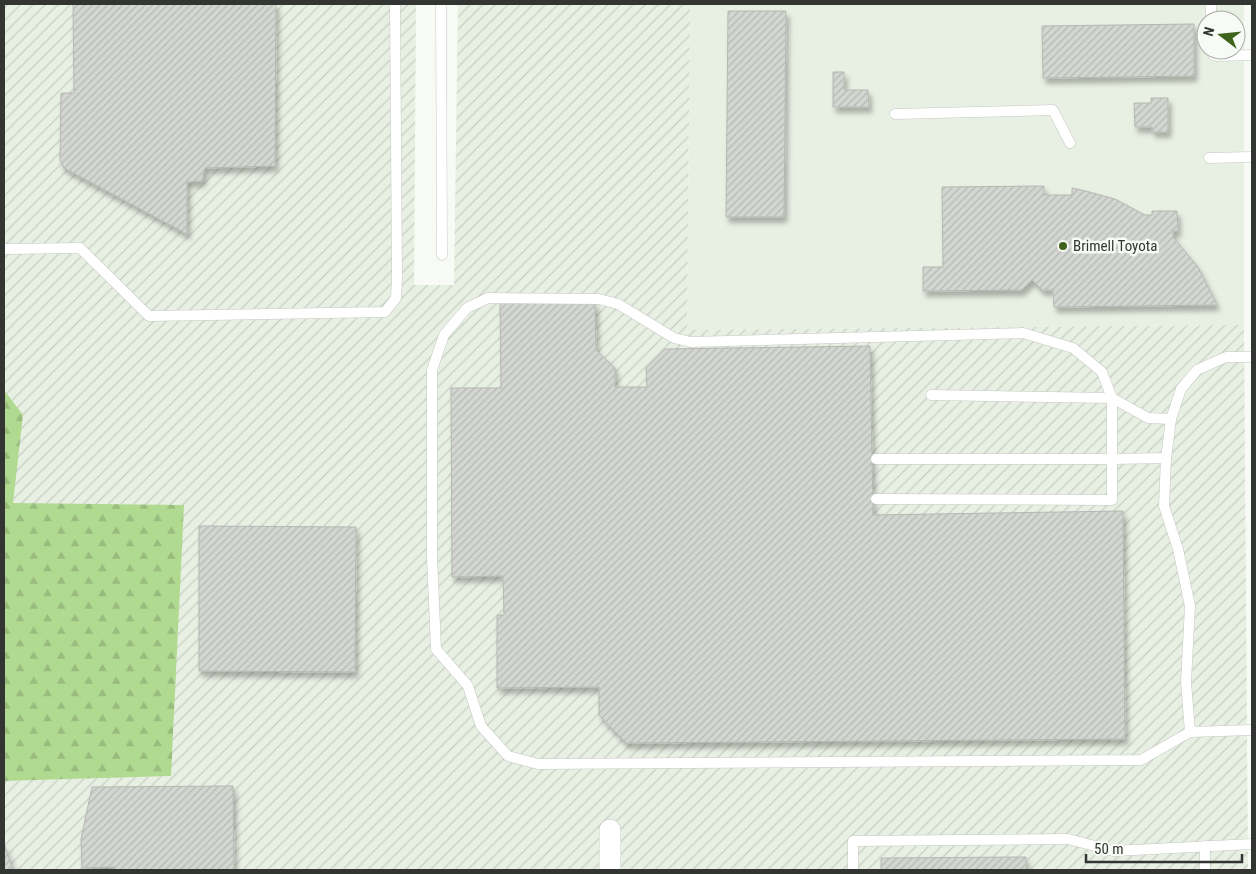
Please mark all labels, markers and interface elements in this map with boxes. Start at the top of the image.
north arrow [1196,10,1246,60]
text: N [1200,25,1217,38]
place label: Brimell Toyota [1073,237,1157,255]
marker: Brimell Toyota [1057,240,1069,252]
scale bar [1086,832,1242,864]
text: 50 m [1094,840,1124,858]

